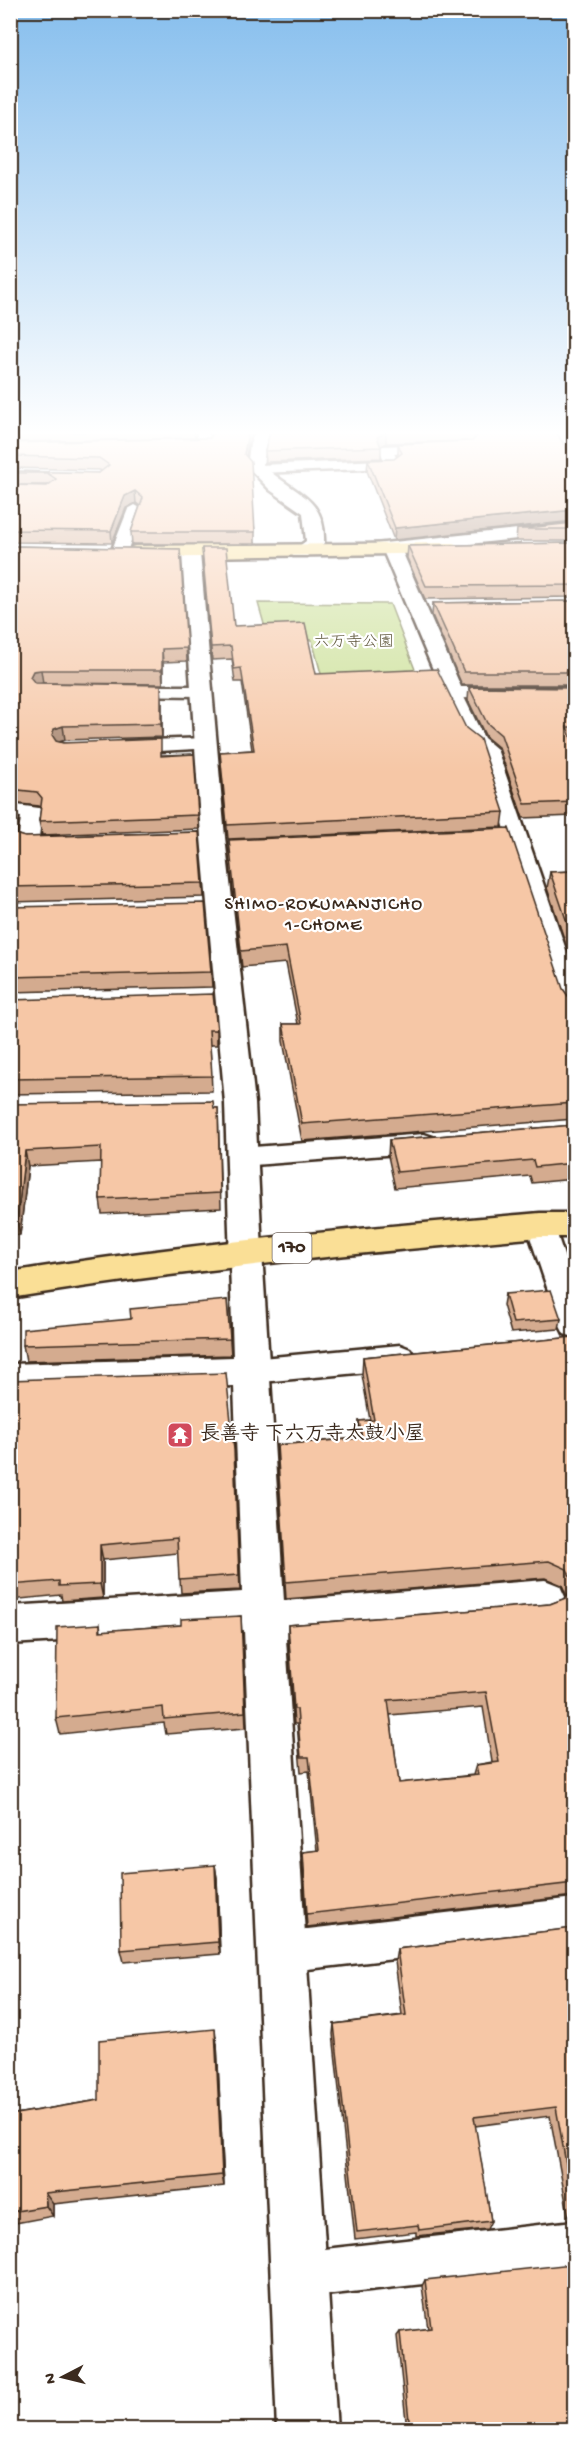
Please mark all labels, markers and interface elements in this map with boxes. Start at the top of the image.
park label: 六万寺公園 [314,633,394,653]
district label: SHIMO-ROKUMANJICHO 1-CHOME [224,895,424,937]
road number: 170 [272,1233,312,1263]
temple icon: 長善寺 下六万寺太鼓小屋 [165,1420,195,1450]
place label: 長善寺 下六万寺太鼓小屋 [200,1422,425,1447]
north arrow [33,2347,93,2407]
text: N [41,2372,62,2385]

